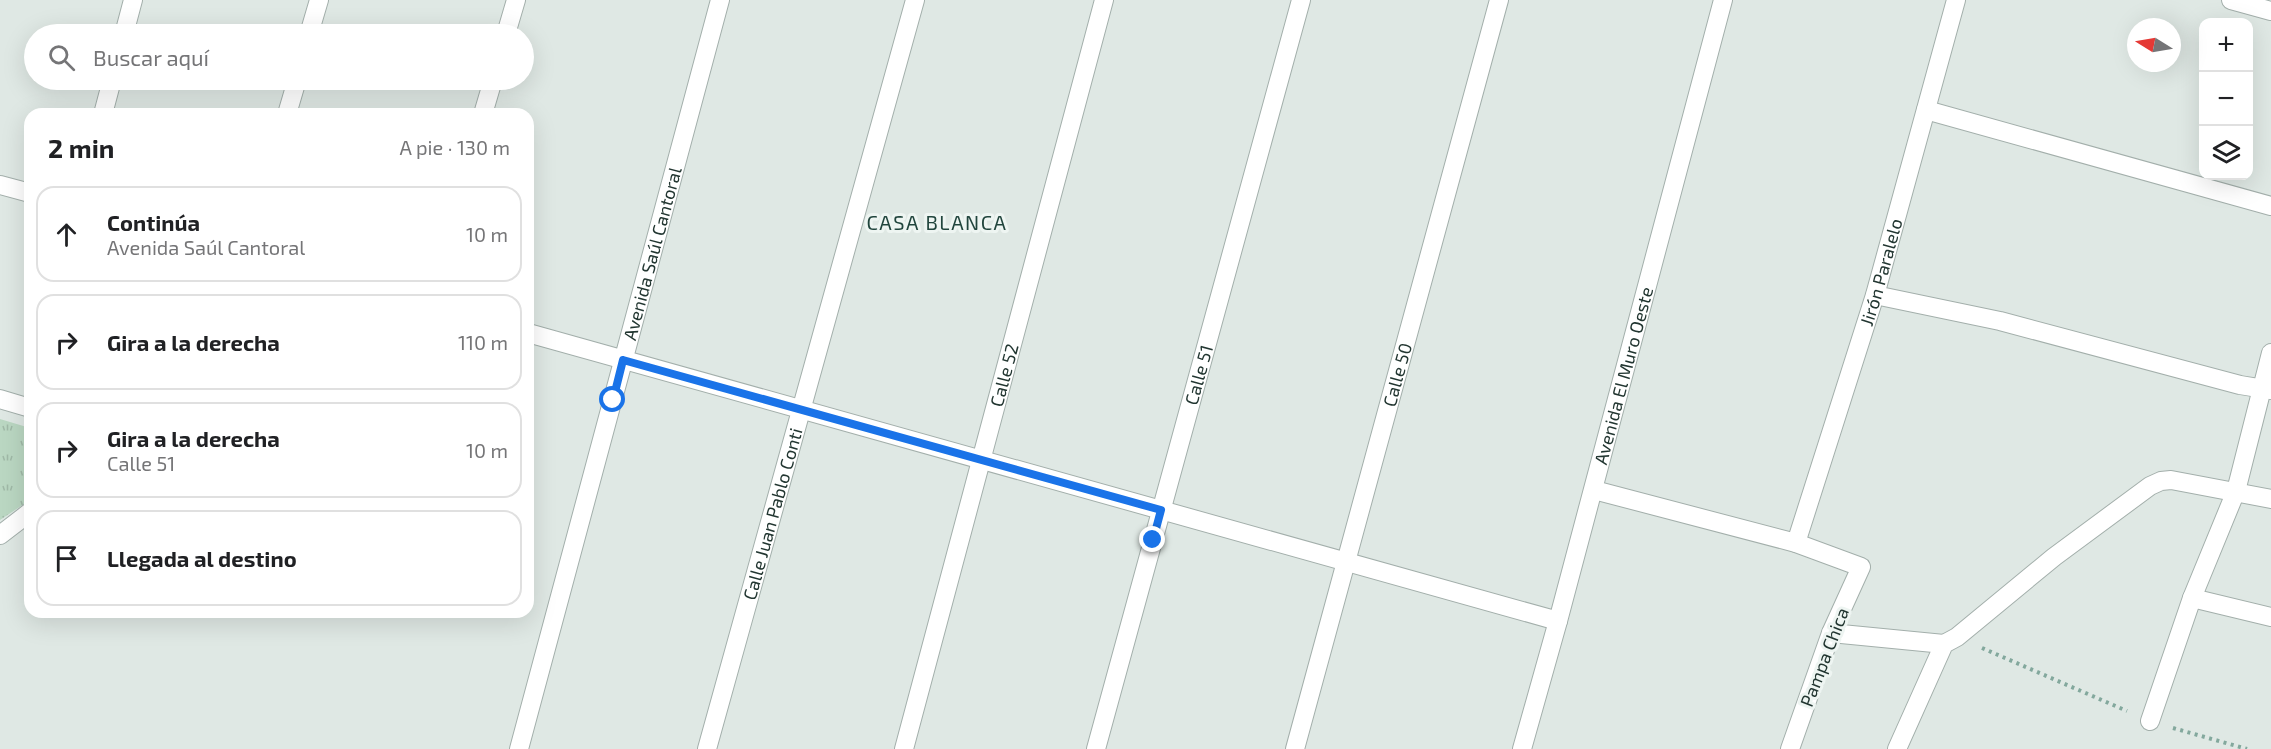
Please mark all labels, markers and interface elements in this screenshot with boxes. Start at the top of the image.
north arrow [2127,18,2181,72]
map controls [2199,18,2253,180]
button: + [2199,18,2253,72]
search box [24,24,534,90]
icon: search [45,41,78,74]
text: Buscar aquí [93,44,209,70]
button: − [2199,72,2253,126]
button: layers [2199,126,2253,180]
text: 2 min [48,132,114,163]
text: A pie · 130 m [400,135,510,159]
street label: Avenida Saúl Cantoral [618,164,686,343]
text: Continúa [107,209,200,235]
district label: CASA BLANCA [866,210,1008,234]
street label: Jirón Paralelo [1855,216,1907,328]
icon: ahead [50,218,83,251]
text: 10 m [466,222,508,246]
text: Avenida Saúl Cantoral [107,235,305,259]
street label: Avenida El Muro Oeste [1589,284,1657,467]
icon: right [50,326,83,359]
text: Gira a la derecha [107,329,280,355]
text: 110 m [458,330,508,354]
street label: Calle 50 [1378,340,1416,409]
street label: Calle 52 [985,341,1023,409]
street label: Calle 51 [1180,342,1217,407]
route start [599,386,625,412]
text: Gira a la derecha [107,425,280,451]
street label: Calle Juan Pablo Conti [738,425,807,602]
icon: right [50,434,83,467]
text: 10 m [466,438,508,462]
text: Calle 51 [107,451,175,475]
route end [1139,526,1165,552]
icon: arrive [50,542,83,575]
text: Llegada al destino [107,545,297,571]
street label: Pampa Chica [1795,604,1853,710]

